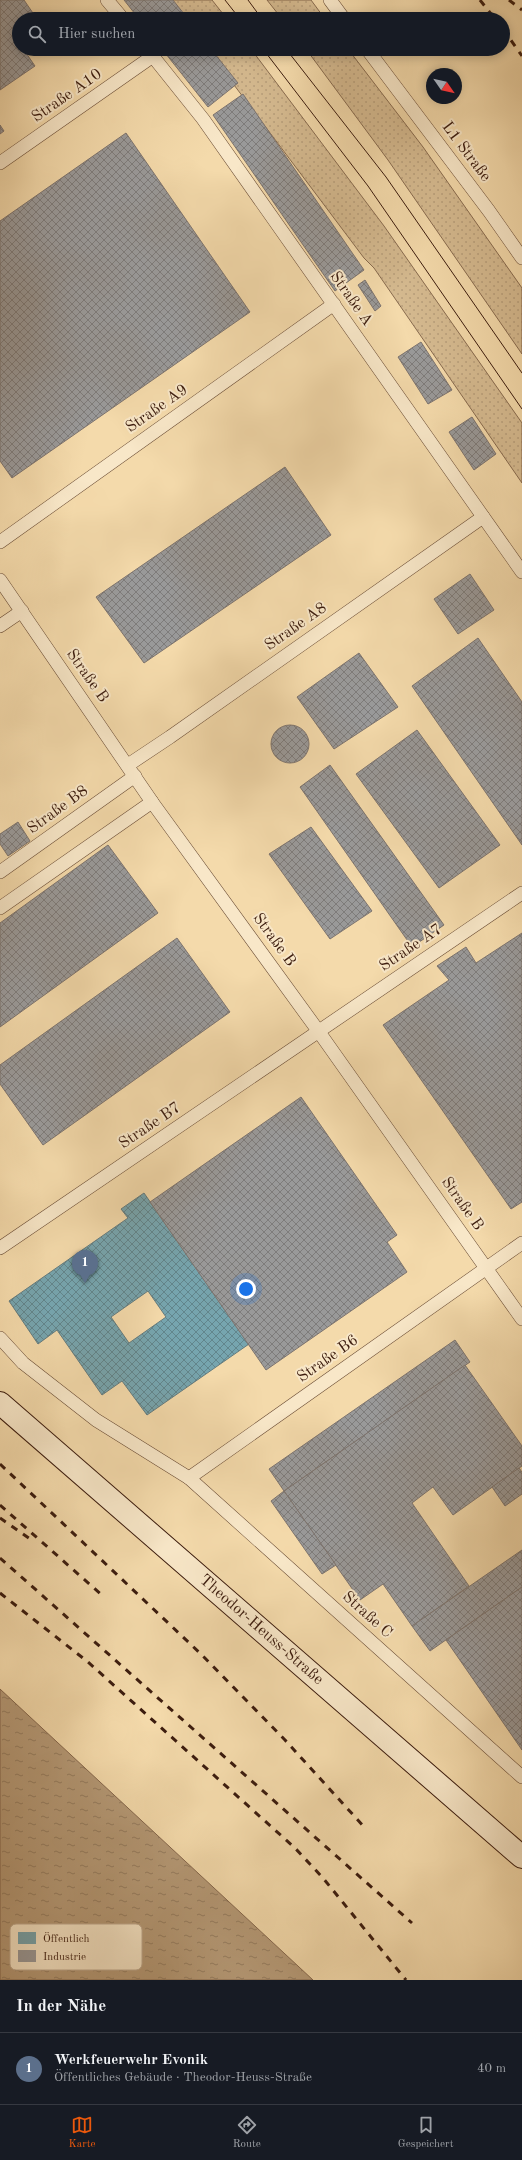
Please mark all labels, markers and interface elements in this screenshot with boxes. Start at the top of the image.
search box [12,12,510,56]
icon: search [26,23,48,45]
text: Hier suchen [58,27,135,42]
street label: Straße A10 [29,66,105,126]
north arrow [426,68,462,104]
street label: L1 Straße [438,119,494,185]
street label: Straße A [327,269,375,329]
street label: Straße A9 [123,382,191,436]
street label: Straße A8 [262,600,330,654]
street label: Straße B [63,646,111,706]
street label: Straße B8 [25,783,91,837]
street label: Straße B [250,911,298,969]
street label: Straße A7 [377,921,445,975]
street label: Straße B7 [116,1100,184,1152]
street label: Straße B [438,1174,486,1234]
pin: 1 [72,1250,98,1283]
your location [236,1279,256,1299]
street label: Straße B6 [295,1332,361,1386]
street label: Theodor-Heuss-Straße [196,1572,326,1688]
street label: Straße C [339,1589,395,1641]
legend [10,1924,142,1970]
text: Öffentlich [43,1932,90,1945]
text: Industrie [43,1952,86,1963]
text: In der Nähe [16,1998,106,2015]
text: Werkfeuerwehr Evonik [54,2053,208,2068]
text: 1 [25,2062,33,2075]
text: 40 m [477,2062,506,2075]
text: Öffentliches Gebäude · Theodor-Heuss-Straße [54,2071,312,2084]
tab: Karte [69,2114,96,2152]
tab: Route [233,2114,261,2152]
tab: Gespeichert [398,2114,453,2152]

